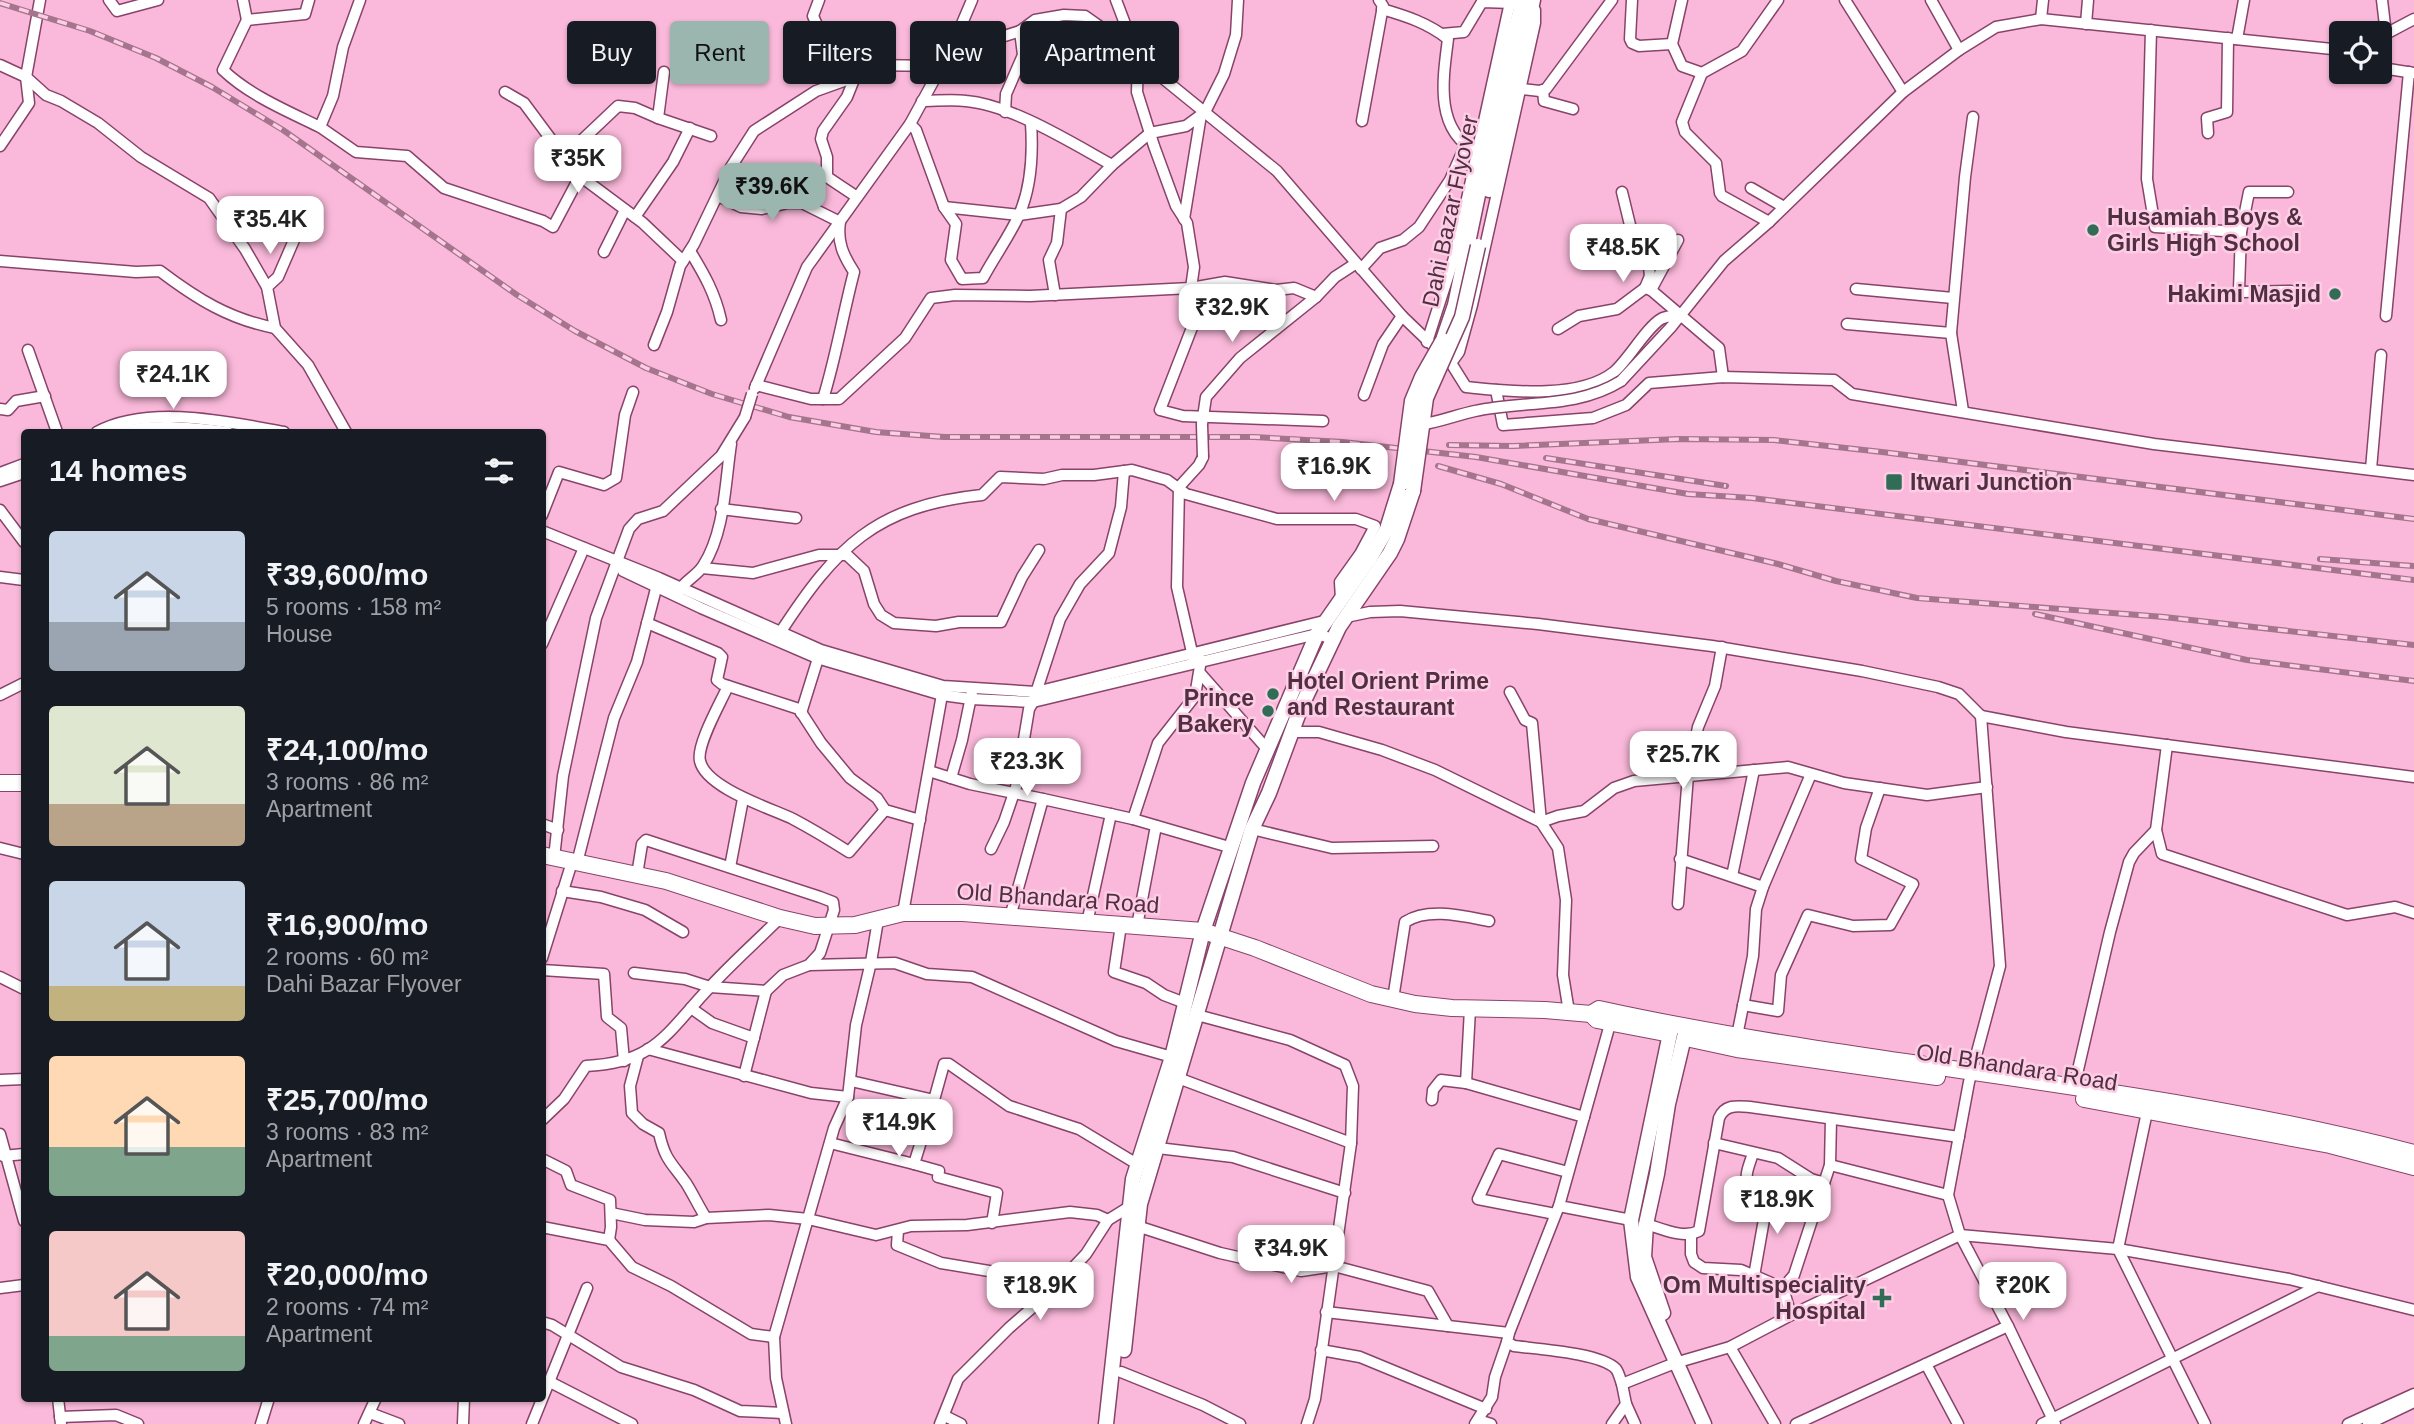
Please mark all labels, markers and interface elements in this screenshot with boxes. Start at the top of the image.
chip: Buy [567,21,656,84]
chip: Rent [670,21,769,84]
chip: Filters [783,21,896,84]
chip: New [910,21,1006,84]
chip: Apartment [1020,21,1179,84]
map controls [2329,21,2392,84]
button: locate [2329,21,2392,84]
street label: Dahi Bazar Flyover [1417,112,1483,309]
pin: ₹35K [537,136,619,195]
text: ₹35K [550,145,606,171]
pin: ₹39.6K [715,164,829,223]
text: ₹39.6K [735,173,809,199]
pin: ₹35.4K [213,196,327,256]
place label: Husamiah Boys & Girls High School [2107,204,2303,256]
text: ₹35.4K [233,206,307,232]
marker: Husamiah Boys & Girls High School [2085,222,2101,238]
pin: ₹48.5K [1566,224,1680,284]
text: ₹48.5K [1586,234,1660,260]
place label: Hakimi Masjid [2168,281,2321,307]
pin: ₹32.9K [1175,284,1289,344]
marker: Hakimi Masjid [2327,286,2343,302]
text: ₹32.9K [1195,294,1269,320]
pin: ₹24.1K [116,352,230,411]
text: ₹24.1K [136,361,210,387]
pin: ₹16.9K [1277,444,1391,503]
icon: filters [480,452,518,490]
text: ₹16.9K [1297,453,1371,479]
text: 14 homes [49,454,187,487]
place label: Itwari Junction [1910,469,2072,495]
marker: Itwari Junction [1884,472,1904,492]
text: ₹39,600/mo [266,558,428,591]
icon: home [105,559,189,643]
text: 5 rooms · 158 m² [266,594,441,620]
text: House [266,621,332,647]
place label: Hotel Orient Prime and Restaurant [1287,668,1489,720]
place label: Prince Bakery [1177,685,1254,737]
marker: Hotel Orient Prime and Restaurant [1265,686,1281,702]
marker: Prince Bakery [1260,703,1276,719]
pin: ₹25.7K [1626,732,1740,791]
text: ₹24,100/mo [266,733,428,766]
icon: home [105,734,189,818]
pin: ₹23.3K [970,738,1084,798]
text: ₹25.7K [1646,741,1720,767]
text: ₹23.3K [990,748,1064,774]
text: 3 rooms · 86 m² [266,769,428,795]
text: Apartment [266,796,372,822]
street label: Old Bhandara Road [956,878,1160,918]
text: ₹16,900/mo [266,908,428,941]
icon: home [105,909,189,993]
text: 2 rooms · 60 m² [266,944,428,970]
text: Dahi Bazar Flyover [266,971,462,997]
street label: Old Bhandara Road [1915,1038,2119,1096]
text: ₹25,700/mo [266,1083,428,1116]
icon: home [105,1084,189,1168]
pin: ₹14.9K [842,1100,956,1159]
text: ₹14.9K [862,1109,936,1135]
text: 3 rooms · 83 m² [266,1119,428,1145]
text: Apartment [266,1146,372,1172]
pin: ₹18.9K [1720,1176,1834,1236]
text: ₹18.9K [1740,1186,1814,1212]
pin: ₹34.9K [1234,1226,1348,1285]
text: ₹34.9K [1254,1235,1328,1261]
text: ₹20,000/mo [266,1258,428,1291]
icon: home [105,1259,189,1343]
pin: ₹18.9K [983,1262,1097,1322]
pin: ₹20K [1982,1262,2064,1322]
text: ₹18.9K [1003,1272,1077,1298]
place label: Om Multispeciality Hospital [1663,1272,1866,1324]
text: ₹20K [1995,1272,2051,1298]
marker: Om Multispeciality Hospital [1872,1288,1892,1308]
text: 2 rooms · 74 m² [266,1294,428,1320]
text: Apartment [266,1321,372,1347]

